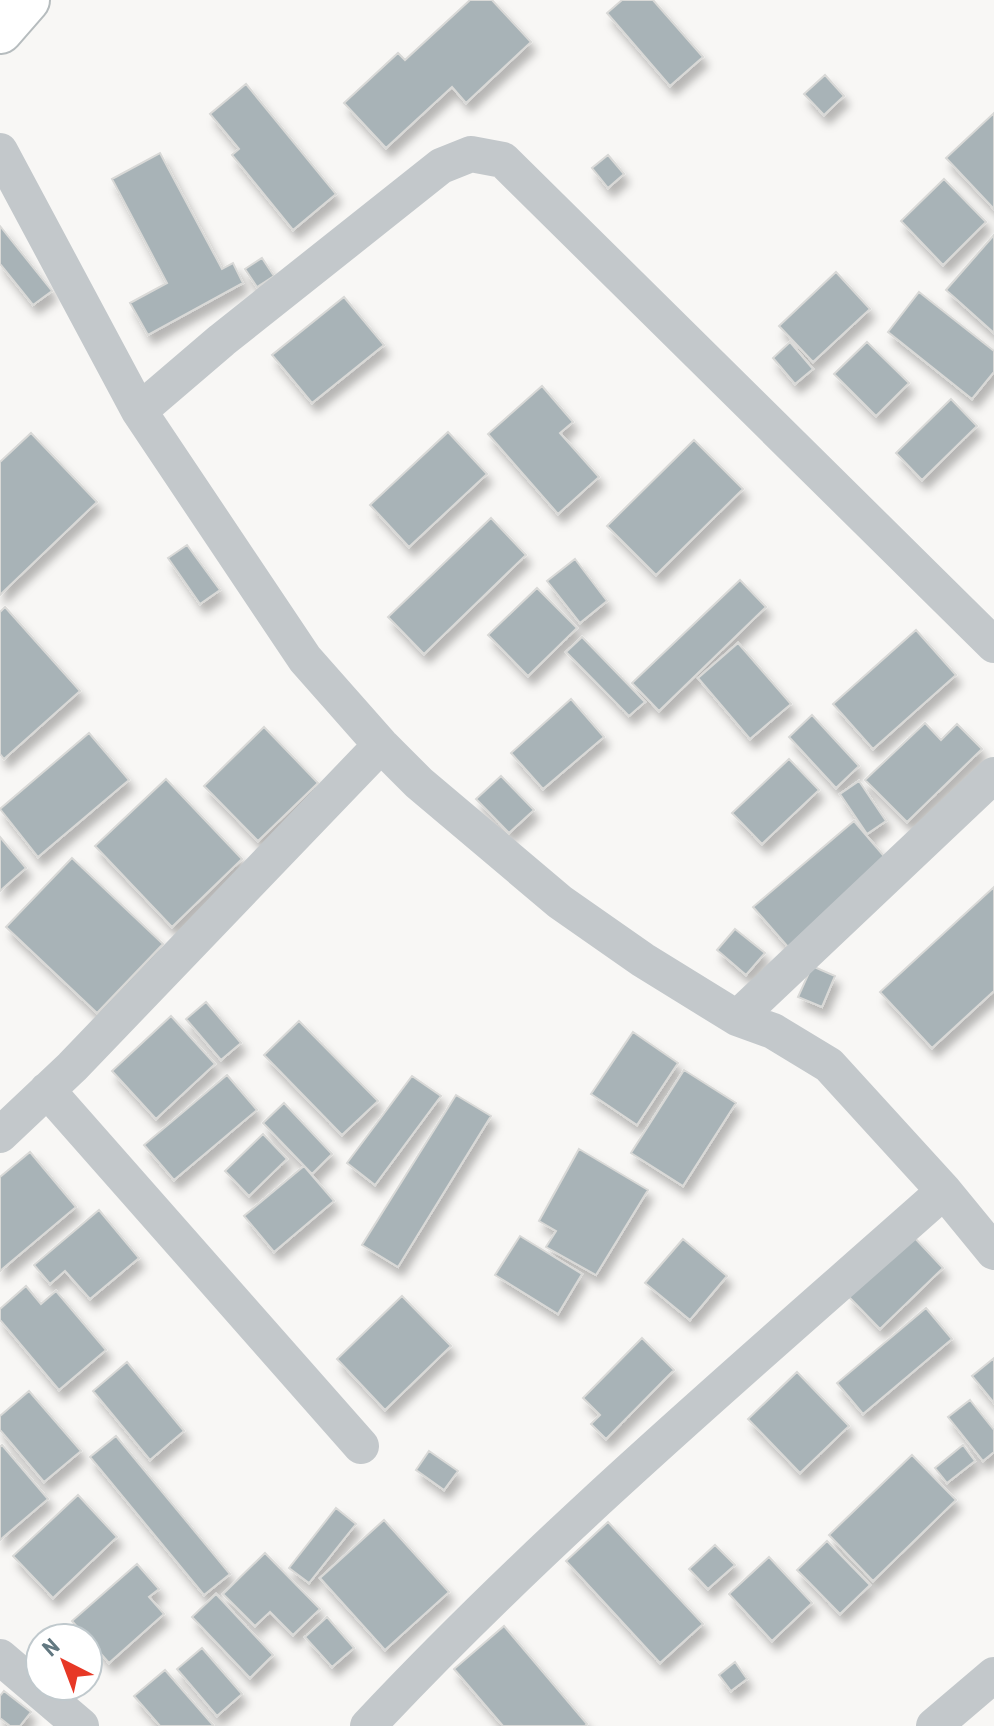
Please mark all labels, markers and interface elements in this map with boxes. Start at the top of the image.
north arrow [24,1622,104,1702]
text: N [38,1634,64,1661]

